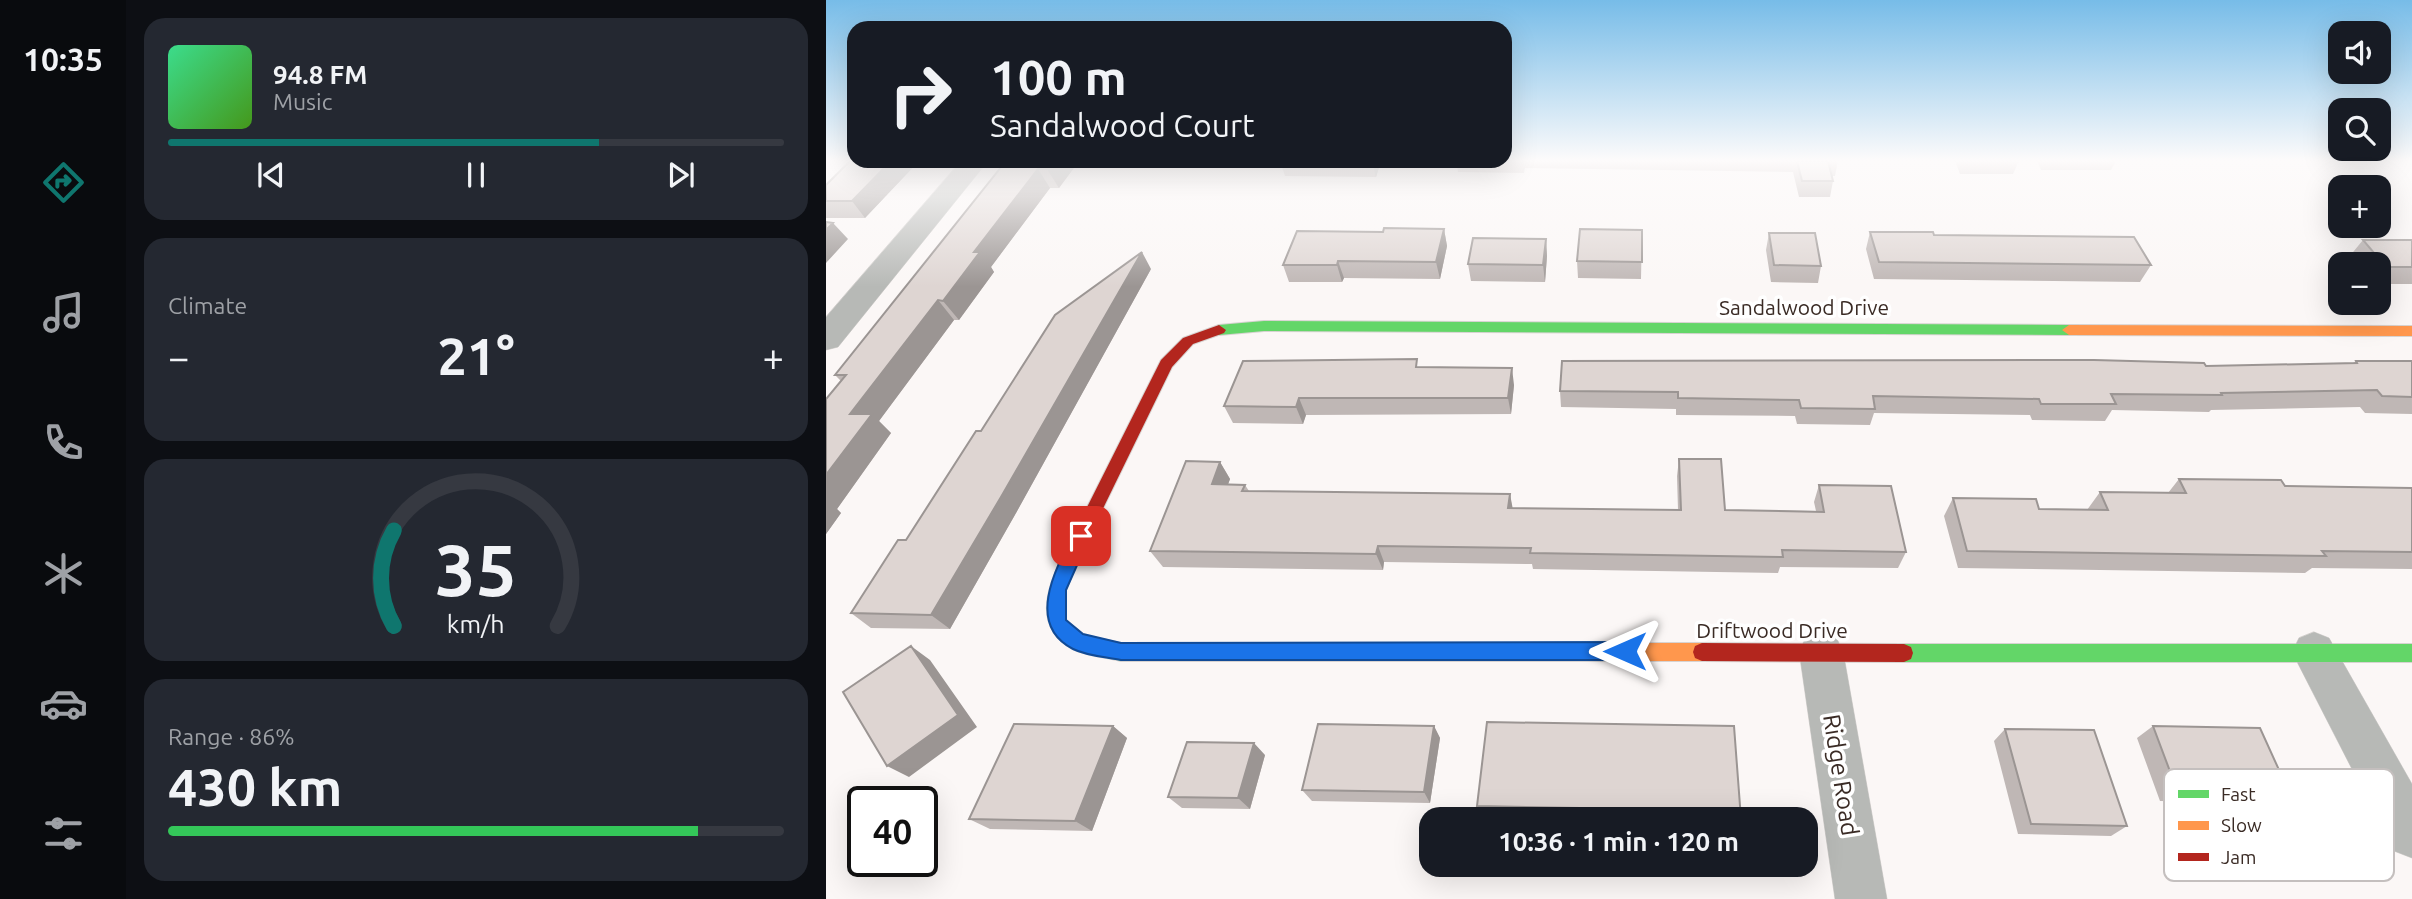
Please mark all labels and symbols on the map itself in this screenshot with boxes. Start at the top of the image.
street label: Sandalwood Drive [1719,295,1889,319]
pin [1051,506,1111,566]
position arrow [1588,614,1662,688]
street label: Driftwood Drive [1696,618,1848,642]
street label: Ridge Road [1818,712,1864,838]
legend [2164,769,2394,881]
text: Fast [2221,783,2256,805]
speed limit sign: 40 [847,786,938,877]
text: Slow [2221,814,2262,836]
text: Jam [2221,846,2257,868]

